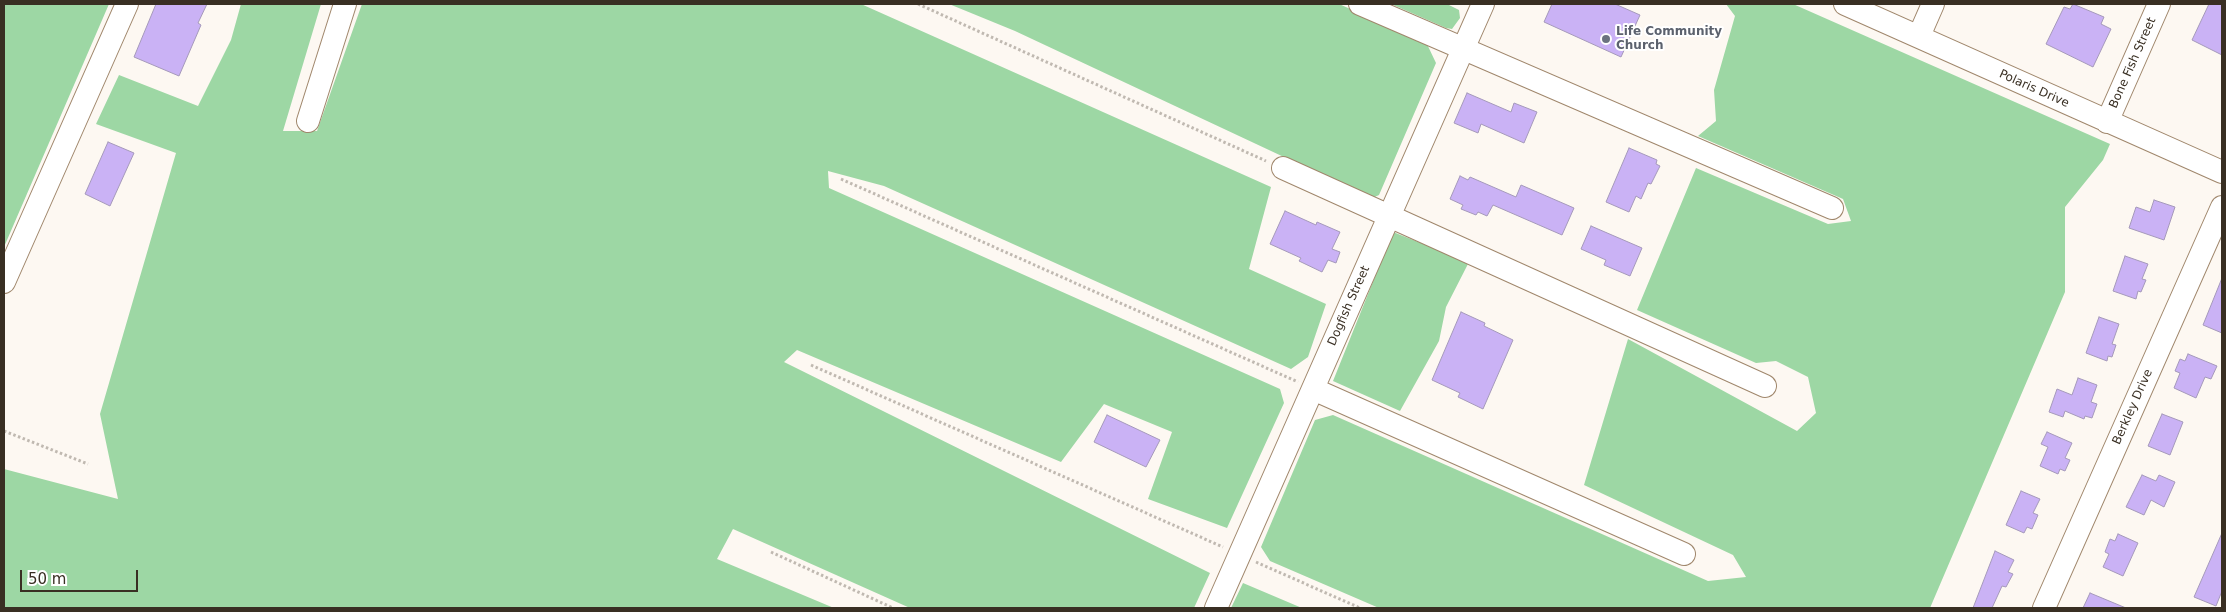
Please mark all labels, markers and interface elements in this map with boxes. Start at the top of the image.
street label: Bone Fish Street [2107,15,2159,111]
place label: Life Community Church [1616,25,1722,53]
marker: Life Community Church [1600,33,1612,45]
street label: Polaris Drive [1997,67,2071,111]
street label: Dogfish Street [1325,264,1373,348]
street label: Berkley Drive [2110,367,2156,447]
scale bar [22,560,140,592]
text: 50 m [28,570,66,588]

